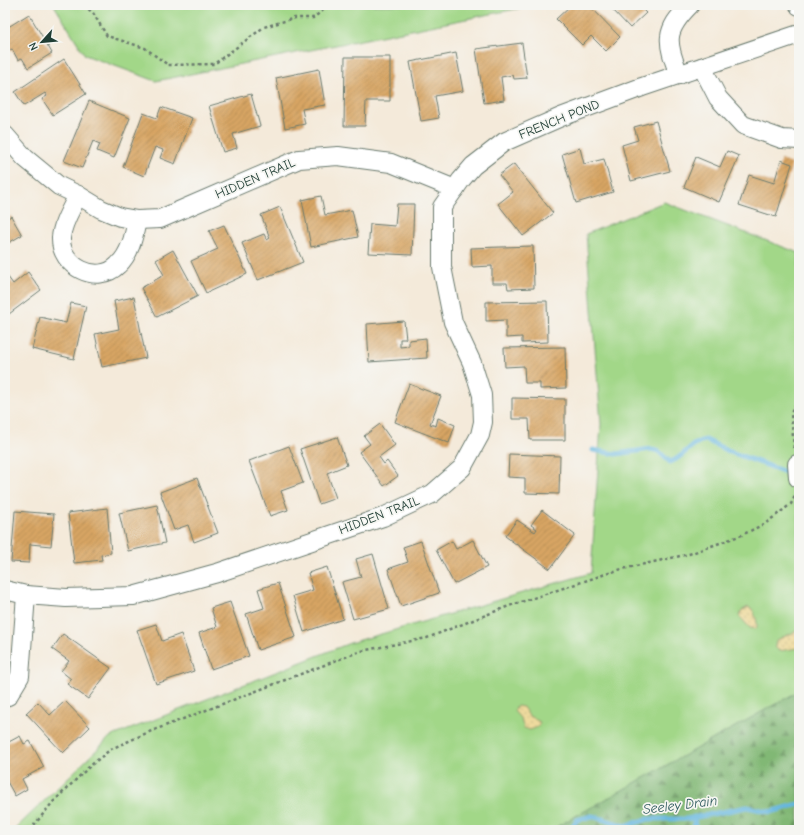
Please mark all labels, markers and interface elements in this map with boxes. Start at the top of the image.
north arrow [22,22,62,62]
text: N [26,40,41,52]
street label: FRENCH POND [516,96,602,142]
street label: HIDDEN TRAIL [213,154,298,202]
street label: HIDDEN TRAIL [337,493,422,537]
water label: Seeley Drain [642,792,718,818]

